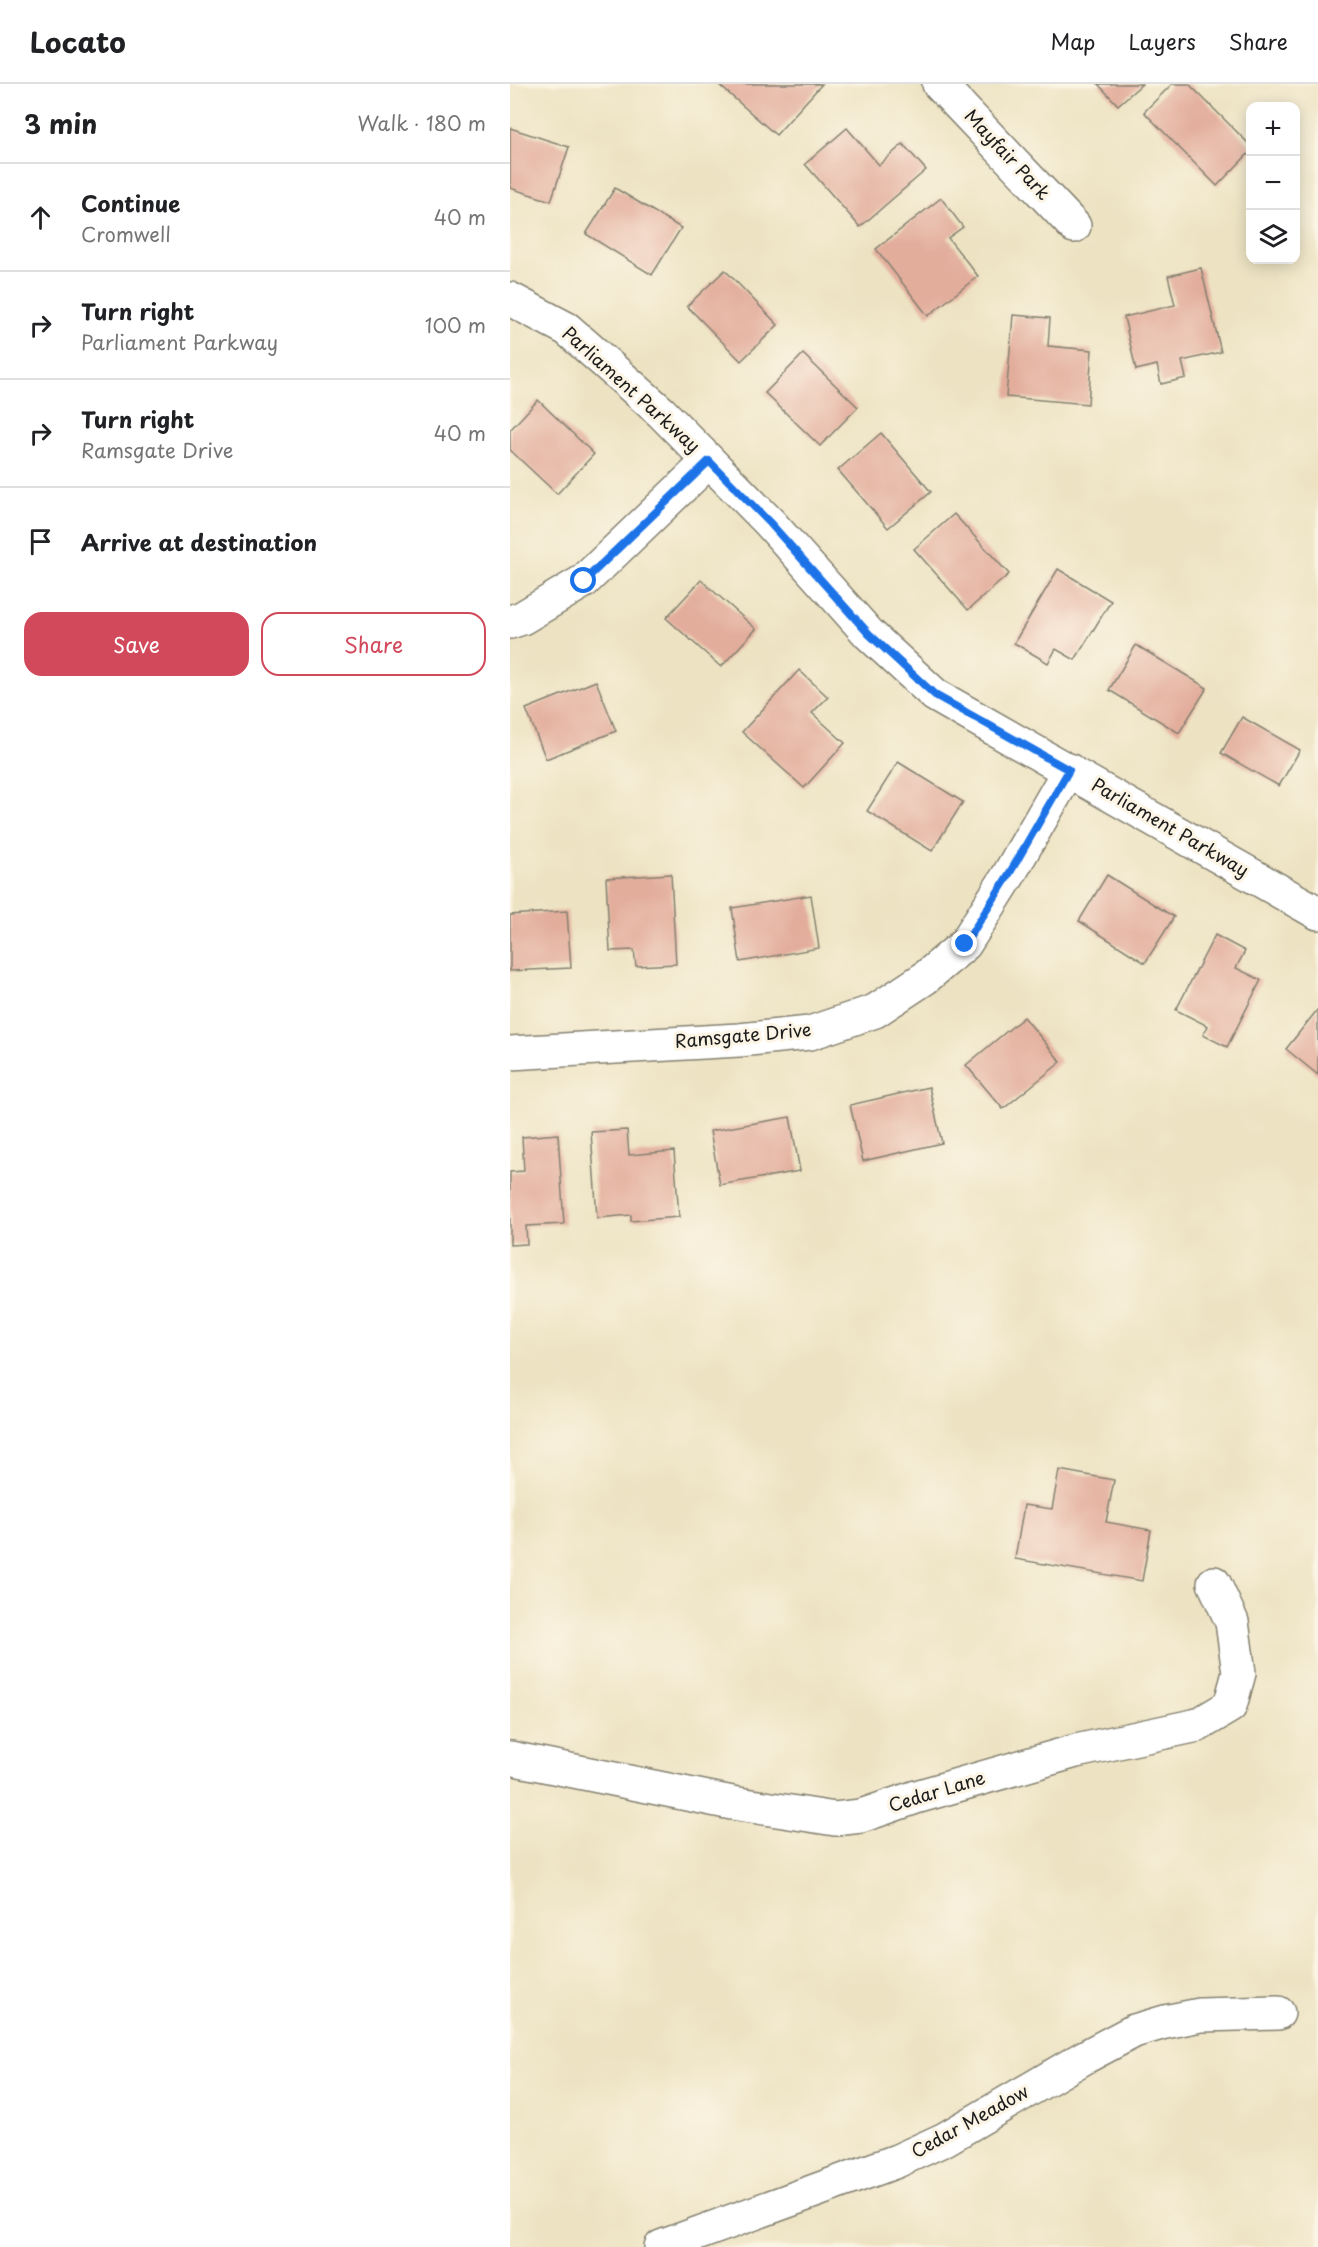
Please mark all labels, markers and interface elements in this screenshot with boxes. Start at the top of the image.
text: Locato [30,20,126,63]
text: Map [1051,25,1095,57]
text: Layers [1128,25,1196,57]
text: Share [1229,25,1288,57]
map controls [1246,102,1300,264]
button: + [1246,102,1300,156]
street label: Mayfair Park [959,103,1057,205]
text: 3 min [24,104,97,143]
text: Walk · 180 m [358,108,486,138]
button: − [1246,156,1300,210]
text: Continue [81,186,180,219]
icon: ahead [24,201,57,234]
text: 40 m [434,202,486,232]
button: layers [1246,210,1300,264]
text: Cromwell [81,219,171,249]
text: Turn right [81,294,194,327]
icon: right [24,309,57,342]
text: 100 m [425,310,486,340]
street label: Parliament Parkway [557,320,707,458]
text: Parliament Parkway [81,327,278,357]
text: Turn right [81,402,194,435]
icon: right [24,417,57,450]
text: 40 m [434,418,486,448]
text: Ramsgate Drive [81,435,233,465]
icon: arrive [24,525,57,558]
text: Arrive at destination [81,525,317,558]
route start [570,567,596,593]
button: Save [24,612,249,676]
button: Share [261,612,486,676]
street label: Parliament Parkway [1087,771,1254,883]
route end [951,930,977,956]
street label: Ramsgate Drive [673,1015,812,1054]
street label: Cedar Lane [885,1763,988,1818]
street label: Cedar Meadow [906,2077,1033,2164]

